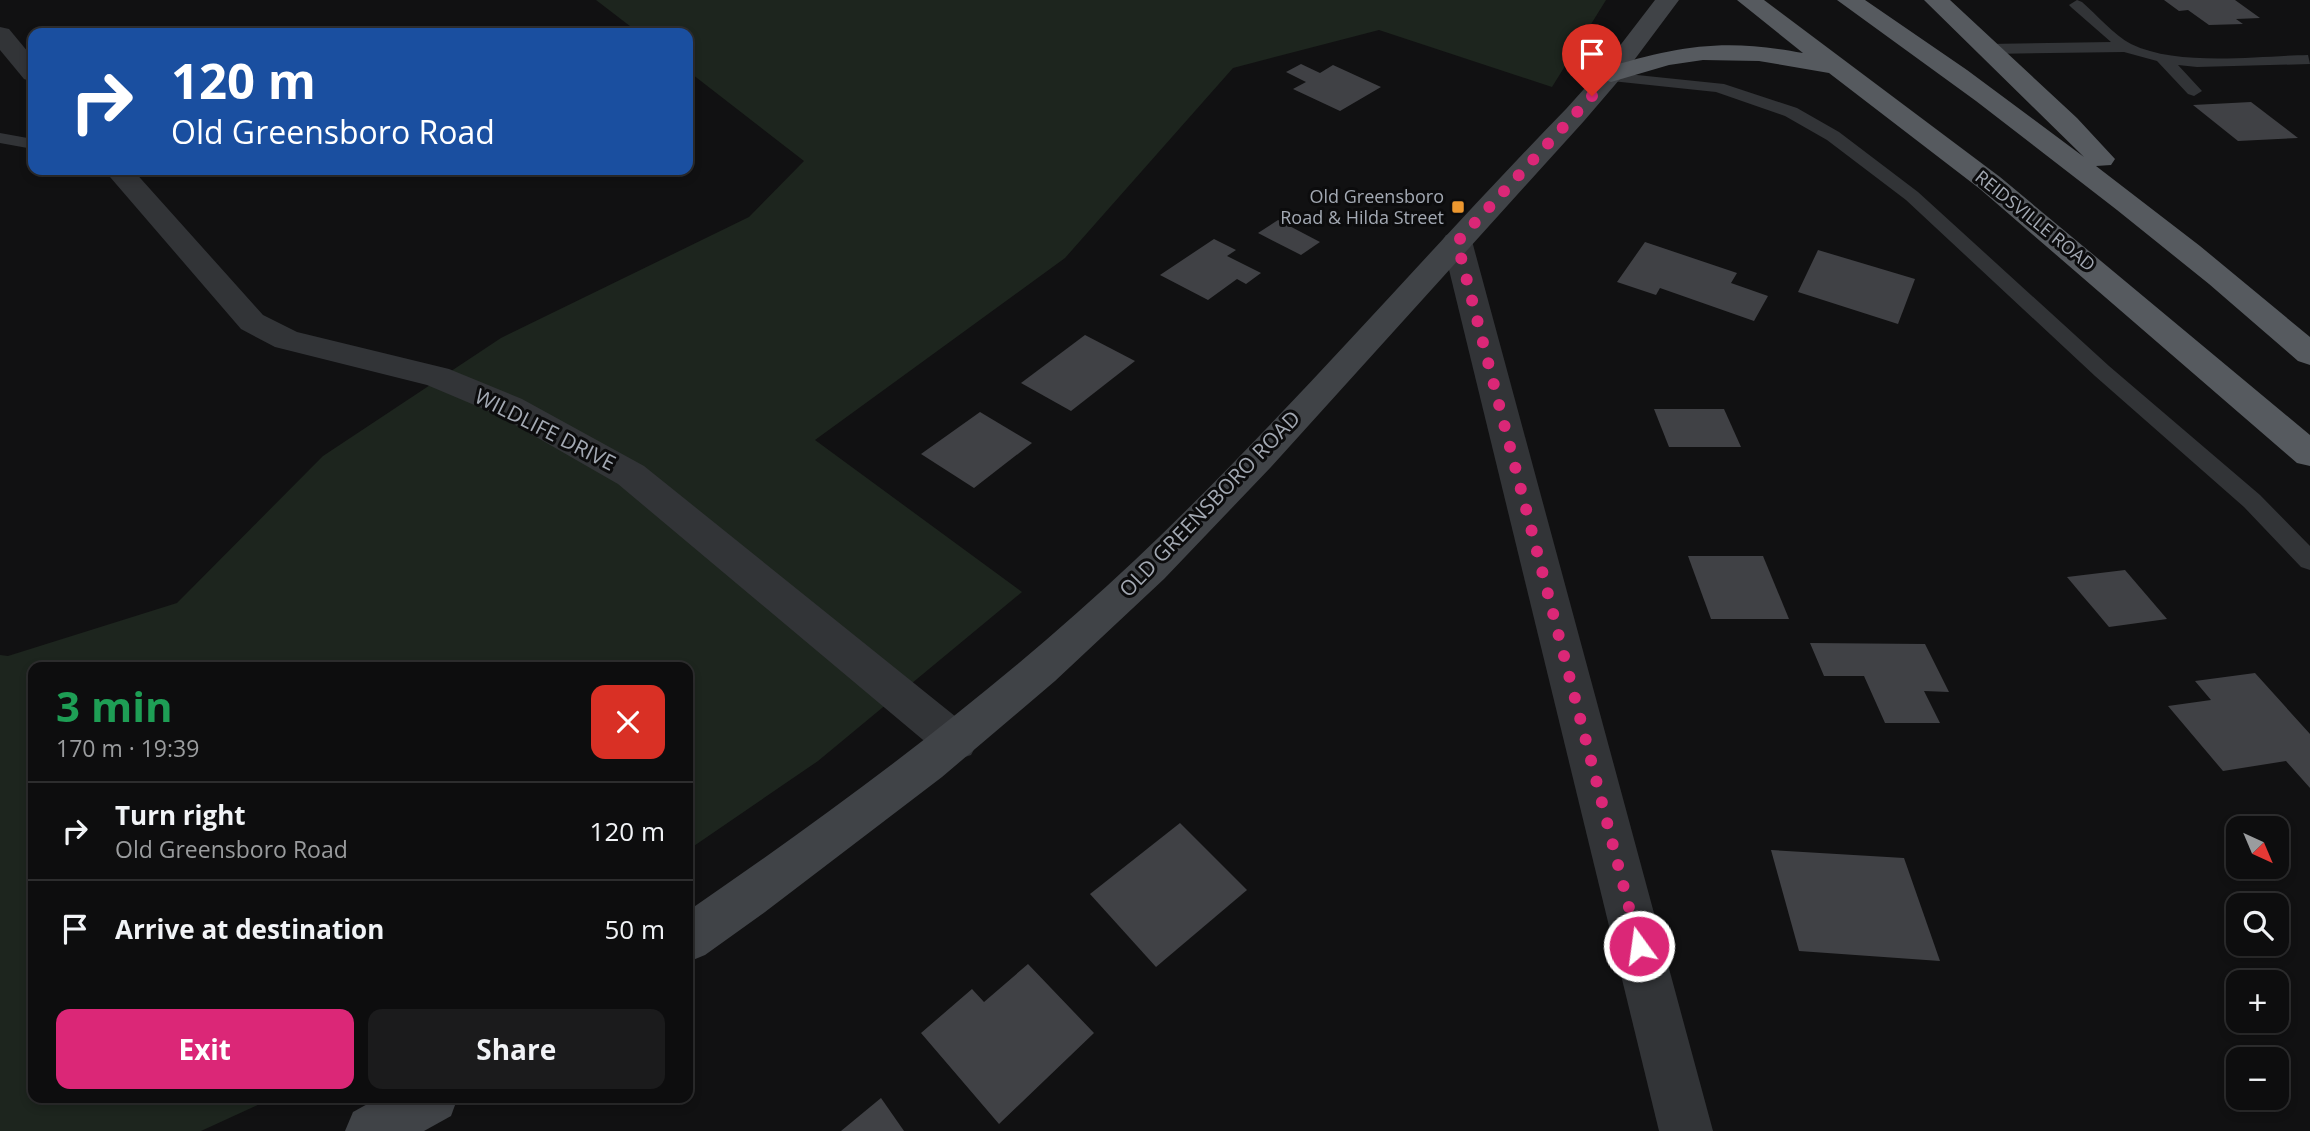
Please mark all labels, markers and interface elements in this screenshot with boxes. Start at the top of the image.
pin [1562,24,1622,96]
icon: arrive [1573,35,1611,73]
text: 120 m [171,47,316,113]
icon: right [56,56,147,147]
text: Old Greensboro Road [171,110,495,153]
street label: REIDSVILLE ROAD [1971,164,2101,276]
place label: Old Greensboro Road & Hilda Street [1280,184,1444,229]
marker: Old Greensboro Road & Hilda Street [1450,199,1466,215]
street label: WILDLIFE DRIVE [470,382,621,477]
street label: OLD GREENSBORO ROAD [1113,404,1306,603]
text: 3 min [56,677,173,734]
button: close [591,685,665,759]
text: 170 m · 19:39 [56,732,199,764]
text: Turn right [115,797,246,833]
icon: right [56,812,94,850]
text: 120 m [590,813,665,849]
north arrow [2226,816,2289,878]
map controls [2226,816,2289,1110]
text: Old Greensboro Road [115,833,348,865]
button: search [2226,893,2289,956]
position arrow [1602,909,1676,983]
icon: arrive [56,910,94,948]
text: Arrive at destination [115,911,384,947]
text: 50 m [604,911,665,947]
button: + [2226,970,2289,1033]
button: Exit [56,1009,354,1089]
button: Share [368,1009,665,1089]
button: − [2226,1047,2289,1110]

